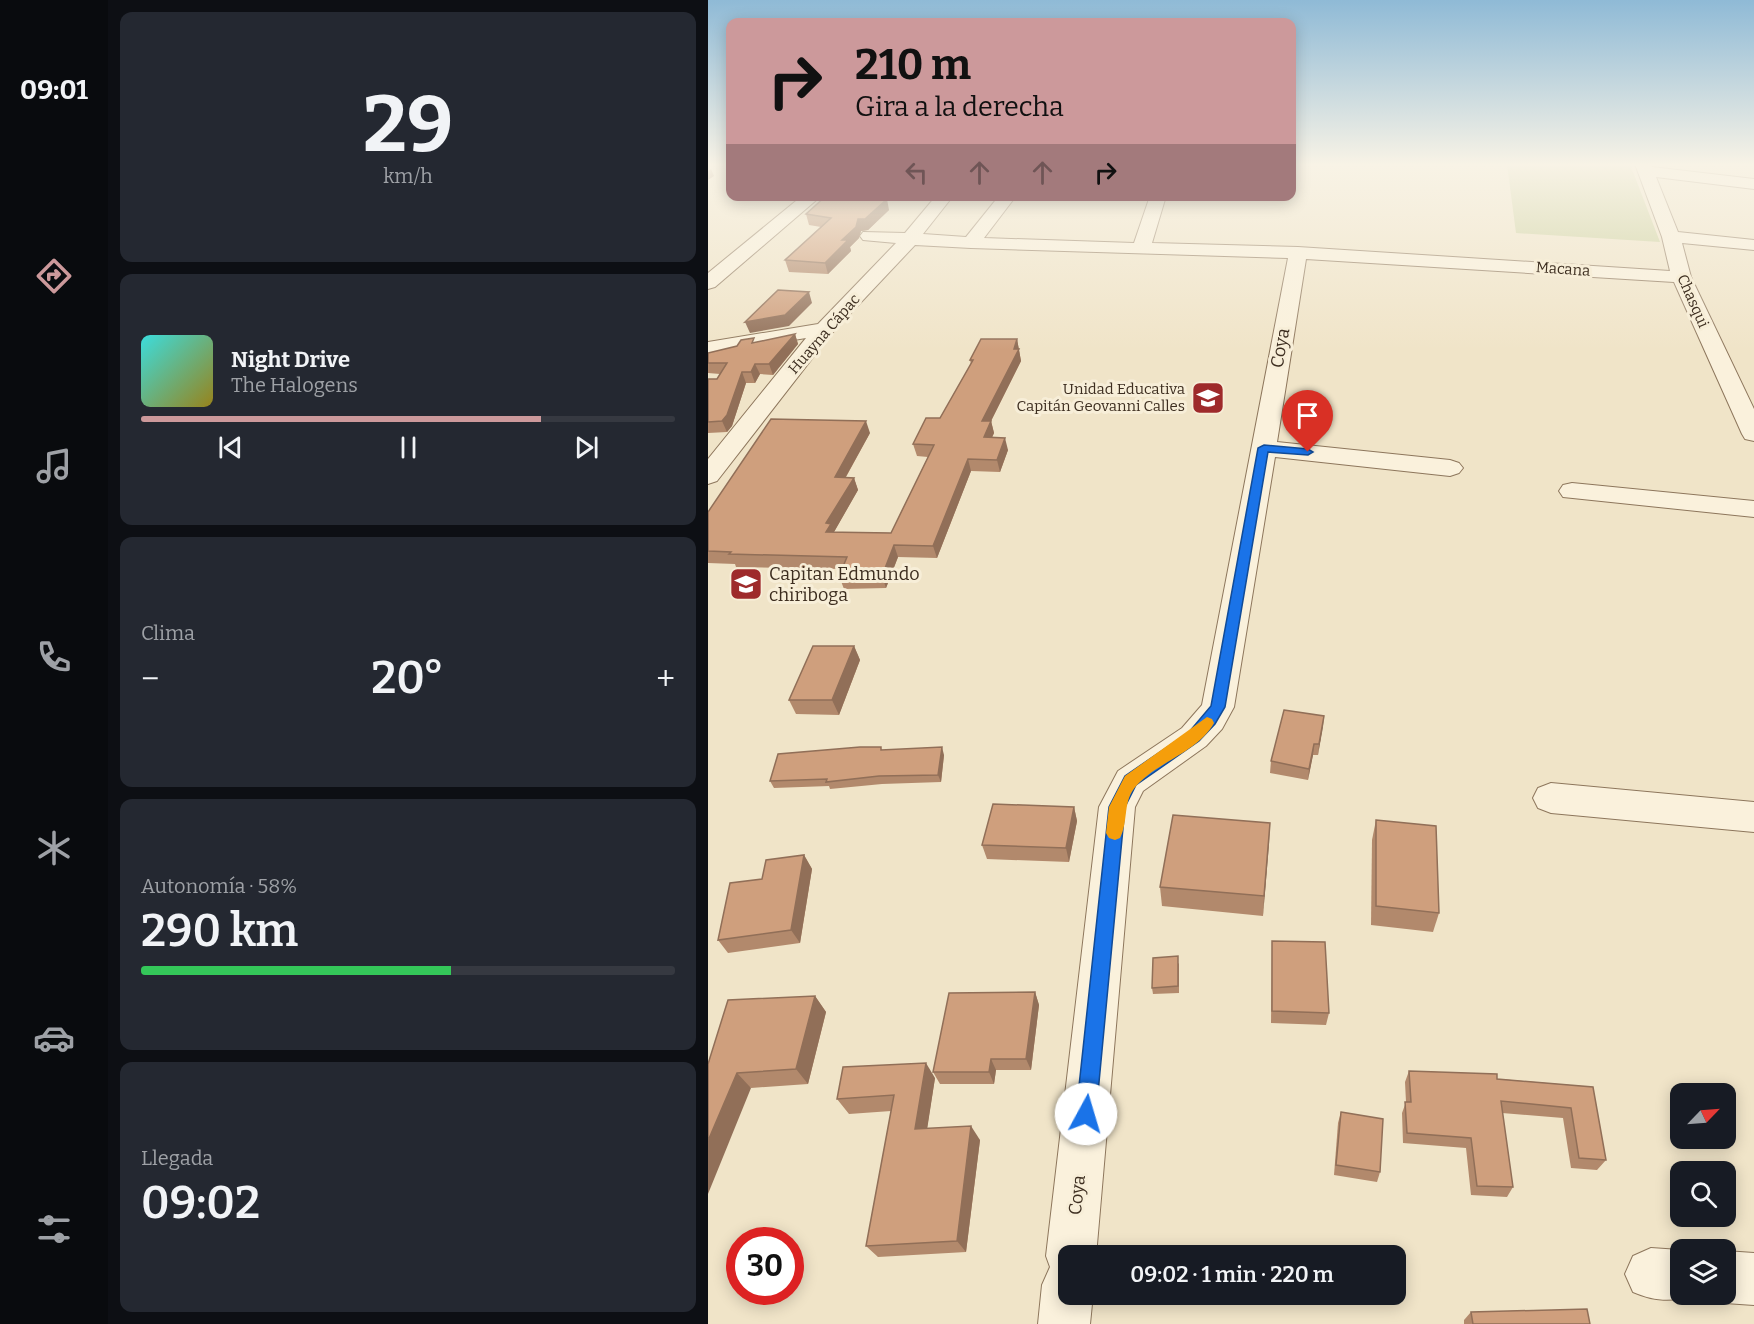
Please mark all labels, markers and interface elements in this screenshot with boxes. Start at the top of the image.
text: 210 m [855,40,971,90]
icon: right [756,42,834,120]
text: 09:01 [20,74,88,106]
text: 29 [363,78,453,172]
text: Gira a la derecha [855,91,1064,123]
icon: left [900,156,933,189]
icon: ahead [963,156,996,189]
icon: ahead [1026,156,1059,189]
icon: right [1089,156,1122,189]
text: km/h [383,164,433,188]
icon: directions [33,255,75,297]
street label: Macana [1535,258,1591,280]
street label: Chasqui [1673,272,1713,331]
street label: Huayna Cápac [784,290,864,378]
street label: Coya [1266,326,1294,370]
text: Night Drive [231,346,350,373]
text: The Halogens [231,373,358,397]
place label: Unidad Educativa Capitán Geovanni Calles [1017,380,1185,415]
school or university icon: Unidad Educativa Capitán Geovanni Calles [1190,380,1226,416]
pin [1282,390,1333,452]
icon: arrive [1291,399,1324,432]
icon: previous [214,431,247,464]
icon: pause [392,431,425,464]
icon: next [570,431,603,464]
icon: music [33,445,75,487]
place label: Capitan Edmundo chiriboga [769,563,920,606]
school or university icon: Capitan Edmundo chiriboga [728,566,764,602]
text: Clima [141,621,195,645]
icon: phone [33,636,75,678]
text: 20° [371,651,444,705]
text: − [141,659,159,699]
text: + [656,659,675,699]
icon: climate [33,827,75,869]
text: Autonomía · 58% [141,874,297,898]
text: 290 km [141,904,298,958]
icon: car [33,1017,75,1059]
position arrow [1054,1082,1118,1146]
north arrow [1670,1083,1736,1149]
map controls [1670,1083,1736,1305]
text: Llegada [141,1146,213,1170]
button: search [1670,1161,1736,1227]
street label: Coya [1064,1174,1090,1216]
text: 09:02 [141,1176,260,1230]
icon: filters [33,1208,75,1250]
speed limit sign: 30 [726,1227,804,1305]
button: layers [1670,1239,1736,1305]
text: 09:02 · 1 min · 220 m [1130,1261,1334,1288]

